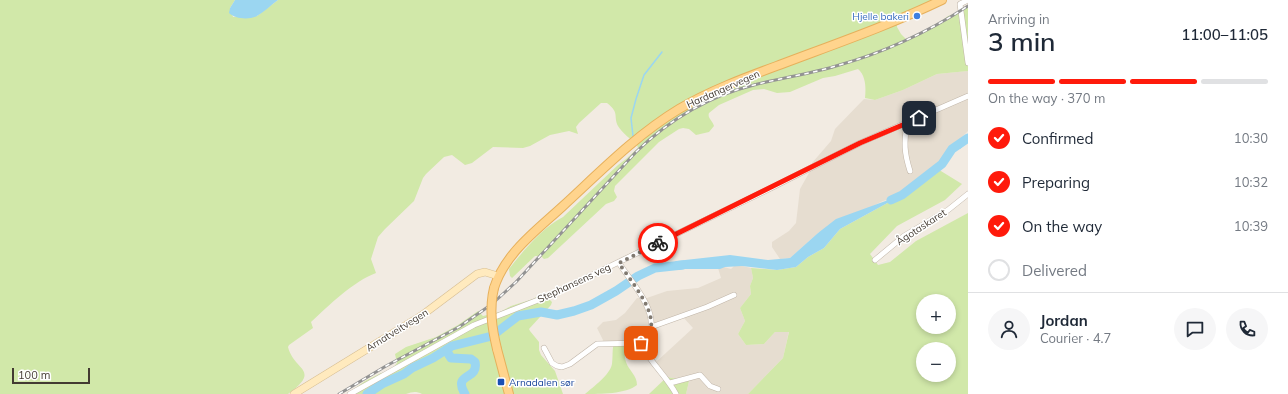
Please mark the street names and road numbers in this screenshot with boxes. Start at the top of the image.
street label: Hardangervegen [684,67,762,111]
street label: Ågotaskaret [894,206,949,248]
street label: Stephansens veg [535,260,613,306]
street label: Arnatveitvegen [363,306,431,354]

